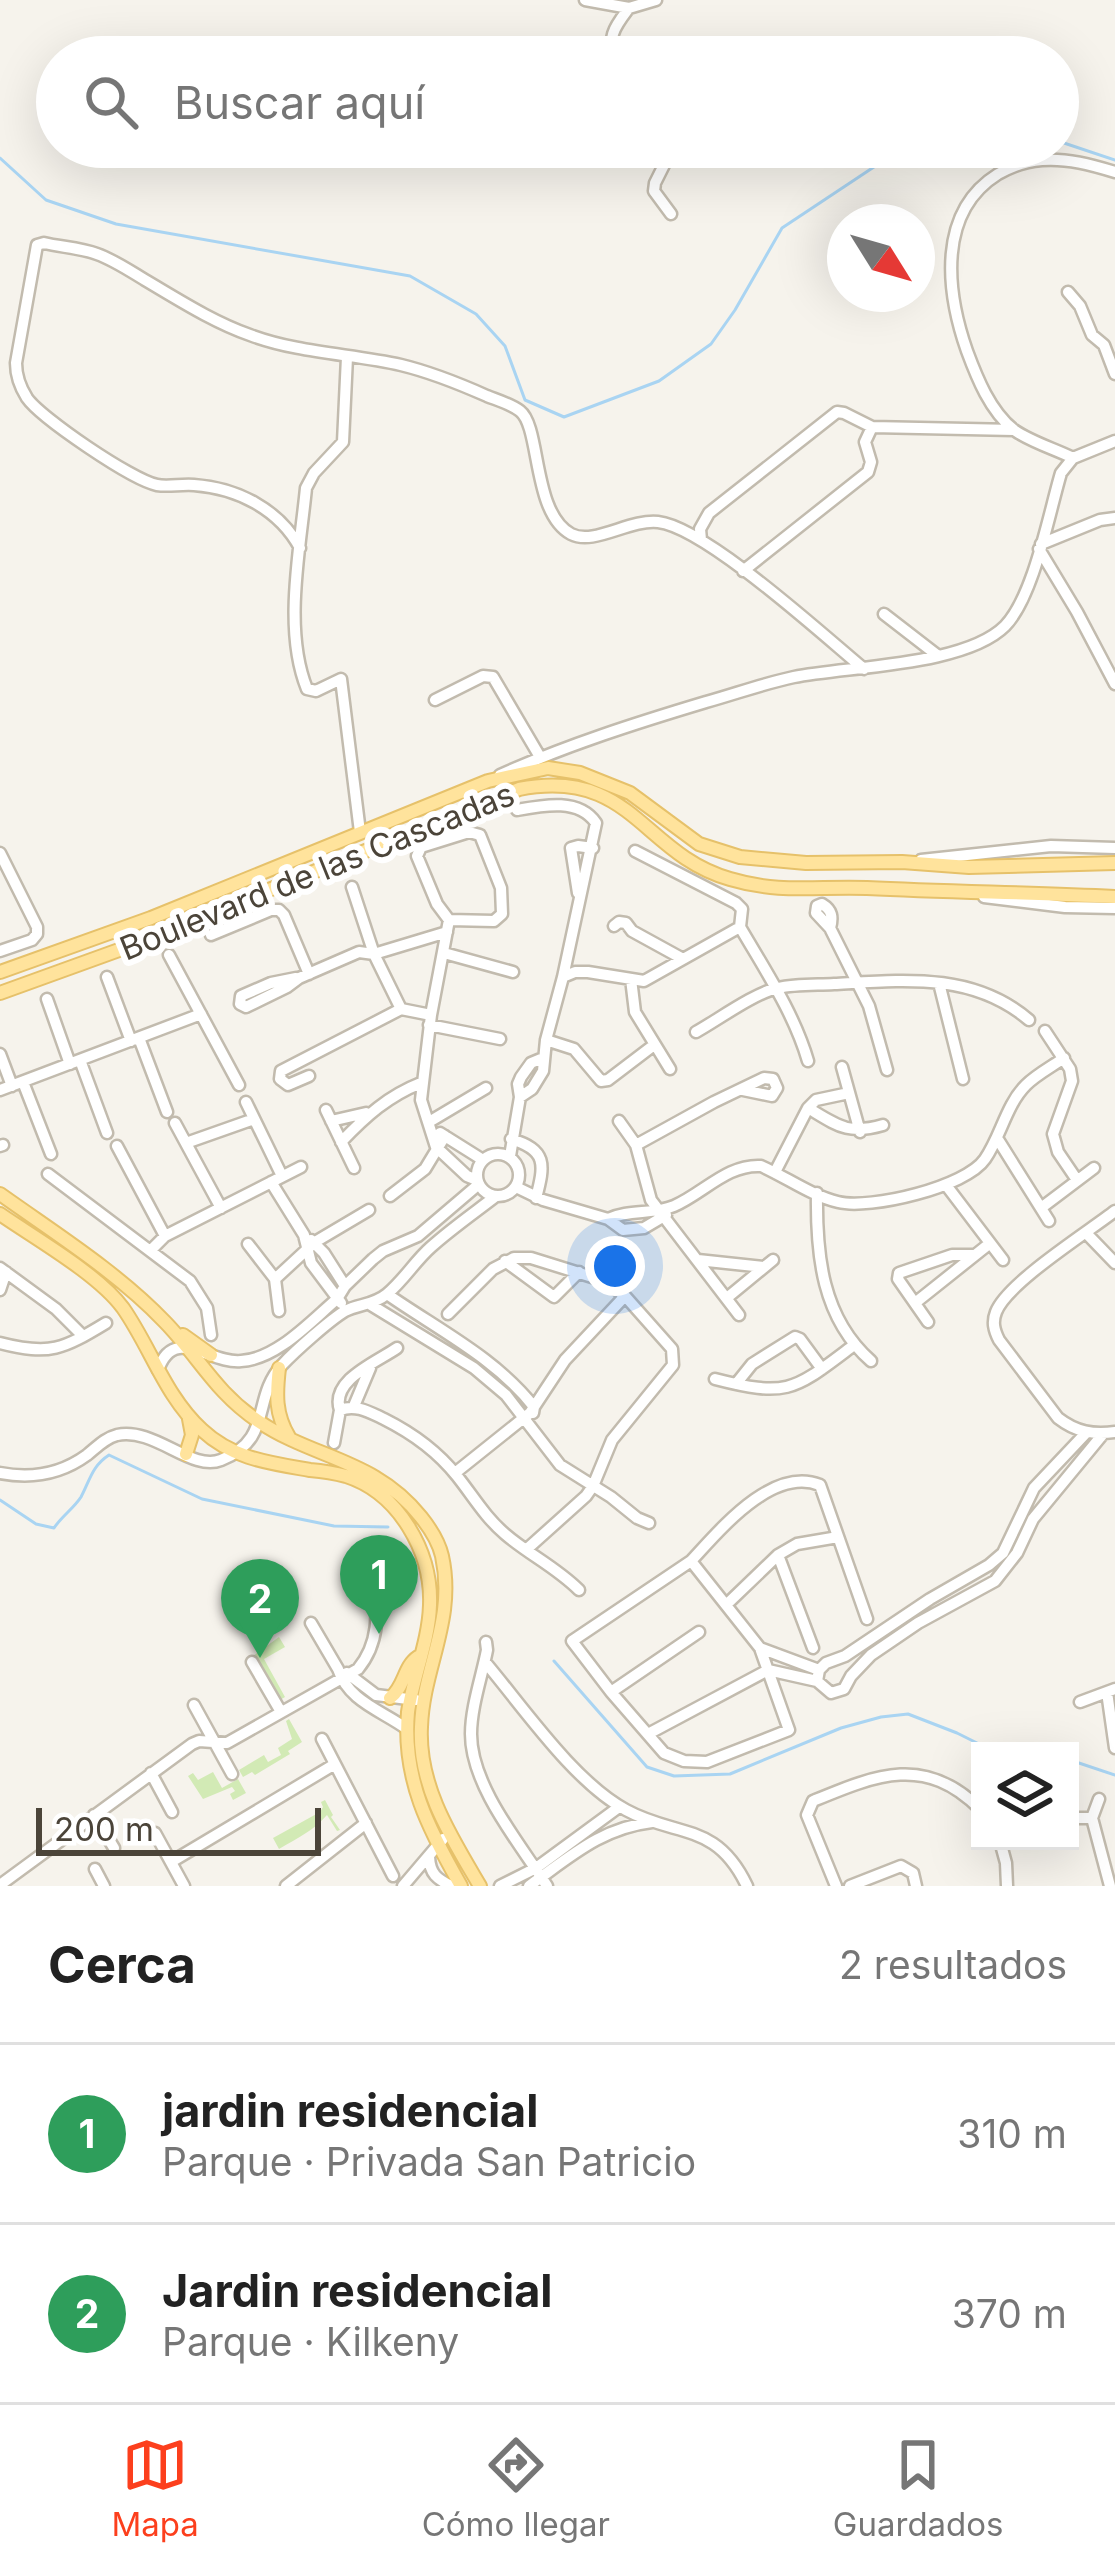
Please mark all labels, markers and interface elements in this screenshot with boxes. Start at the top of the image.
search box [36,36,1079,168]
icon: search [78,69,144,135]
text: Buscar aquí [174,75,425,130]
north arrow [827,204,935,312]
street label: Boulevard de las Cascadas [114,773,520,969]
your location [585,1236,645,1296]
pin: 1 [340,1535,418,1634]
pin: 2 [221,1559,299,1658]
map controls [971,1742,1079,1850]
button: layers [971,1742,1079,1850]
scale bar [36,1802,321,1855]
text: 200 m [54,1809,154,1849]
text: Cerca [48,1934,196,1995]
text: 2 resultados [839,1941,1067,1988]
text: jardin residencial [162,2083,538,2138]
text: 1 [79,2110,95,2157]
text: 310 m [957,2110,1067,2157]
text: Parque · Privada San Patricio [162,2138,696,2185]
text: Jardin residencial [162,2263,553,2318]
text: 2 [75,2290,99,2337]
text: 370 m [952,2290,1067,2337]
text: Parque · Kilkeny [162,2318,459,2365]
tab: Mapa [111,2432,199,2544]
tab: Cómo llegar [422,2432,610,2544]
tab: Guardados [833,2432,1004,2544]

